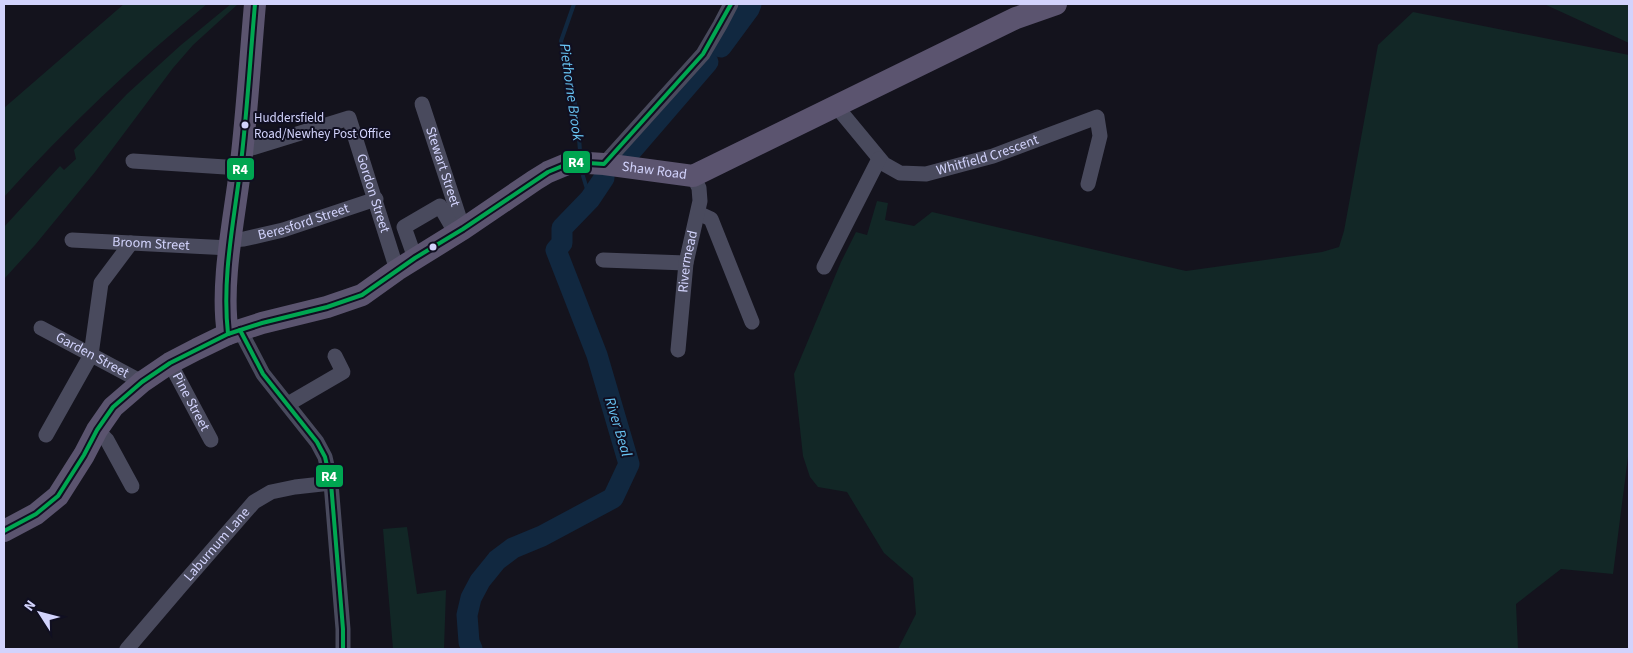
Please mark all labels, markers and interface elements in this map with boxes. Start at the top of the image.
water label: Piethorne Brook [554,42,588,143]
place label: Huddersfield Road/Newhey Post Office [254,109,391,143]
marker: Huddersfield Road/Newhey Post Office [240,120,250,130]
street label: Stewart Street [420,124,465,210]
street label: Whitfield Crescent [934,130,1042,181]
line badge: R4 [562,150,591,174]
street label: Gordon Street [351,151,395,236]
text: R4 [568,153,585,173]
line badge: R4 [226,157,255,181]
street label: Shaw Road [621,157,688,185]
text: R4 [232,160,249,180]
street label: Beresford Street [256,199,352,245]
street label: Rivermead [673,229,703,294]
street label: Broom Street [112,232,190,256]
unlabelled marker [428,242,438,252]
street label: Garden Street [52,327,133,383]
street label: Pine Street [167,369,215,435]
water label: River Beal [599,395,637,460]
line badge: R4 [315,464,344,488]
text: R4 [321,467,338,487]
street label: Laburnum Lane [179,503,255,586]
north arrow [15,588,65,638]
text: N [19,596,41,616]

